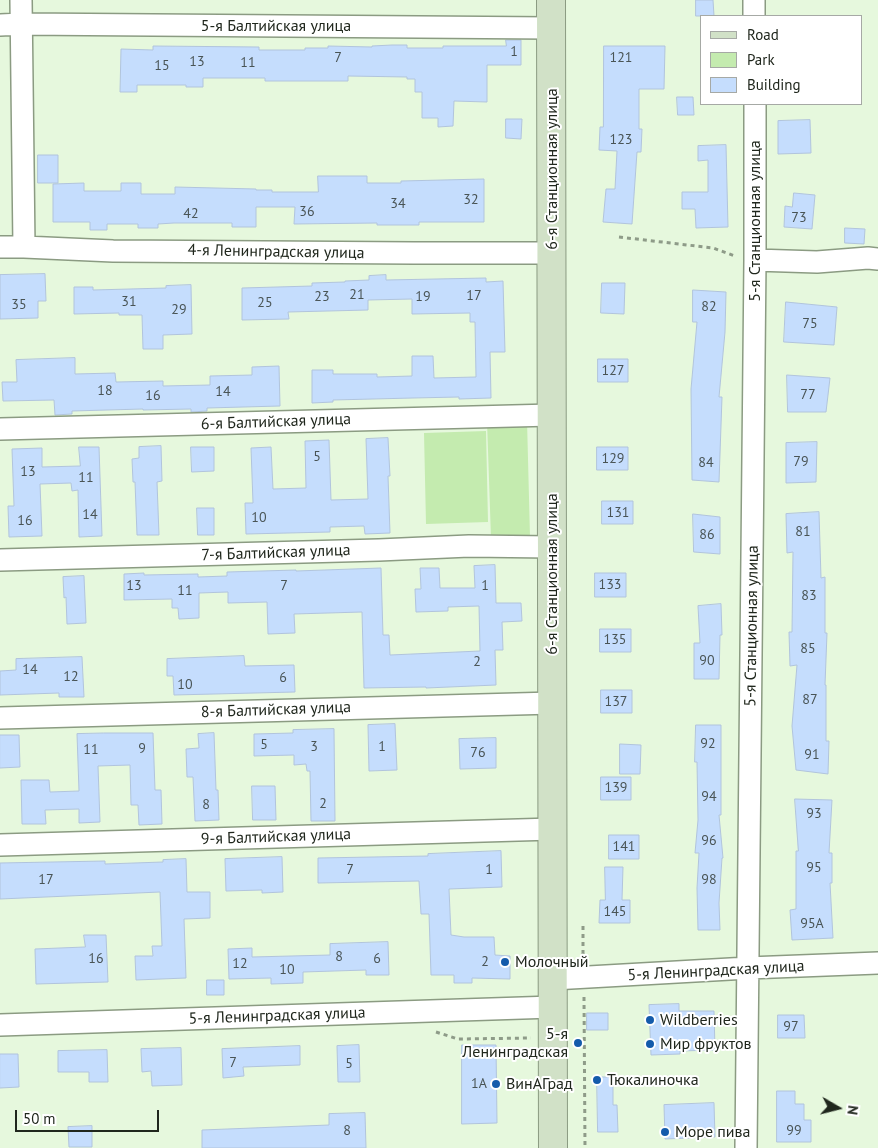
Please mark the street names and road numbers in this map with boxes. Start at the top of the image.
street label: 5-я Балтийская улица [201,16,351,36]
street label: 6-я Станционная улица [542,88,562,250]
street label: 5-я Станционная улица [745,140,765,302]
street label: 4-я Ленинградская улица [187,241,365,263]
street label: 6-я Балтийская улица [201,410,351,434]
street label: 6-я Станционная улица [542,493,562,655]
street label: 7-я Балтийская улица [201,541,351,565]
street label: 5-я Станционная улица [741,545,763,707]
street label: 8-я Балтийская улица [201,698,351,722]
street label: 9-я Балтийская улица [201,825,351,849]
street label: 5-я Ленинградская улица [627,957,805,985]
street label: 5-я Ленинградская улица [188,1003,366,1029]

